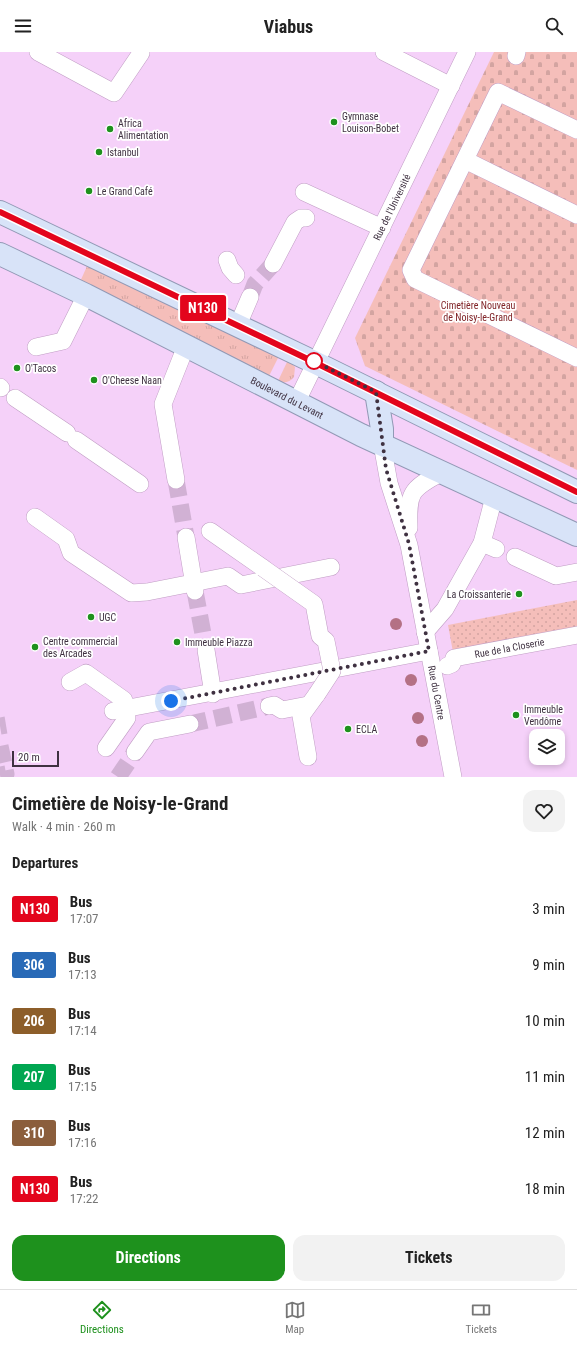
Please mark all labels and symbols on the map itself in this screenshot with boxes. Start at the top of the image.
place label: Gymnase Louison-Bobet [342,111,399,134]
marker: Gymnase Louison-Bobet [329,117,339,127]
place label: Africa Alimentation [118,118,168,141]
marker: Africa Alimentation [105,124,115,134]
marker: Istanbul [94,147,104,157]
place label: Istanbul [107,147,139,158]
street label: Rue de l'Université [371,172,413,242]
marker: Le Grand Café [84,186,94,196]
place label: Le Grand Café [97,186,153,197]
line badge: N130 [175,295,231,321]
park label: Cimetière Nouveau de Noisy-le-Grand [441,300,515,323]
unlabelled marker [305,352,323,370]
marker: O'Tacos [12,363,22,373]
place label: O'Tacos [25,363,57,374]
marker: O'Cheese Naan [89,375,99,385]
place label: O'Cheese Naan [102,375,162,386]
street label: Boulevard du Levant [249,375,325,421]
place label: La Croissanterie [447,589,511,600]
marker: La Croissanterie [514,589,524,599]
marker: UGC [86,612,96,622]
place label: UGC [99,612,117,623]
place label: Centre commercial des Arcades [43,636,117,659]
street label: Rue de la Closerie [474,636,546,660]
marker: Immeuble Piazza [172,637,182,647]
place label: Immeuble Piazza [185,637,253,648]
marker: Centre commercial des Arcades [30,642,40,652]
street label: Rue du Centre [426,665,447,721]
your location [161,691,181,711]
place label: Immeuble Vendôme [524,704,563,727]
marker: Immeuble Vendôme [511,710,521,720]
marker: ECLA [343,724,353,734]
place label: ECLA [356,724,377,735]
scale bar [12,749,59,768]

